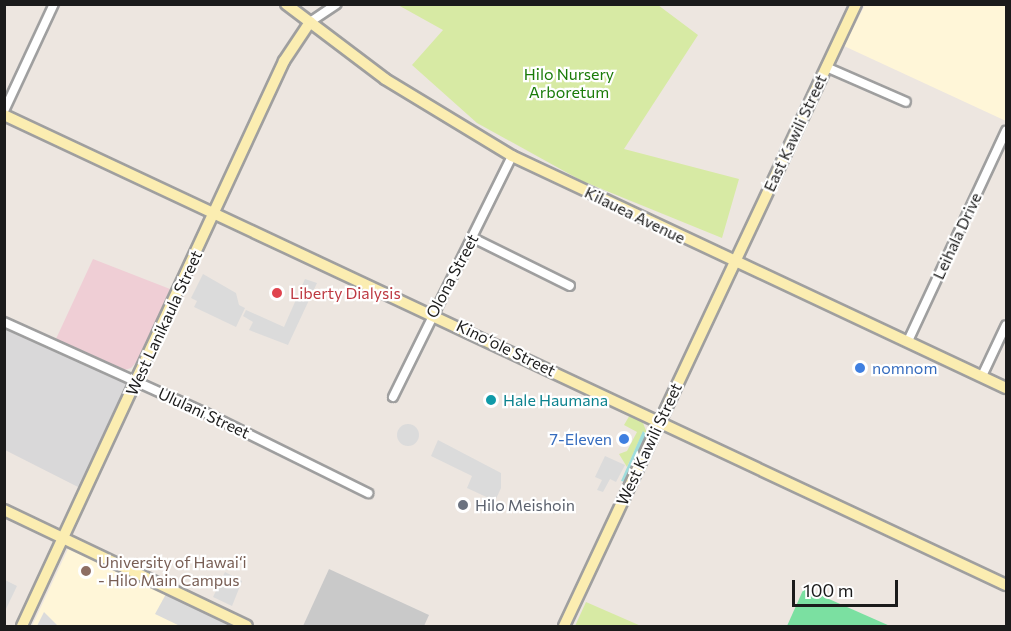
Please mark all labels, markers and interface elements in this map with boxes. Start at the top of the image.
park label: Hilo Nursery Arboretum [524,64,614,102]
street label: East Kawili Street [759,71,831,195]
street label: Kilauea Avenue [582,182,688,248]
street label: Leihala Drive [929,190,985,282]
street label: Olona Street [422,231,482,321]
street label: West Lanikaula Street [122,247,206,399]
place label: Liberty Dialysis [290,283,401,303]
marker: Liberty Dialysis [268,284,286,302]
street label: Kinoʻole Street [453,316,559,380]
place label: nomnom [872,358,937,378]
marker: nomnom [853,361,867,375]
street label: West Kawili Street [612,380,686,508]
street label: Ululani Street [155,383,253,443]
place label: Hale Haumana [503,390,608,410]
marker: Hale Haumana [484,393,498,407]
place label: 7-Eleven [549,429,612,449]
marker: 7-Eleven [617,432,631,446]
place label: Hilo Meishoin [475,495,575,515]
marker: Hilo Meishoin [456,498,470,512]
place label: University of Hawaiʻi - Hilo Main Campus [98,552,247,590]
marker: University of Hawaiʻi - Hilo Main Campus [79,564,93,578]
scale bar [795,568,902,606]
text: 100 m [803,579,853,601]

